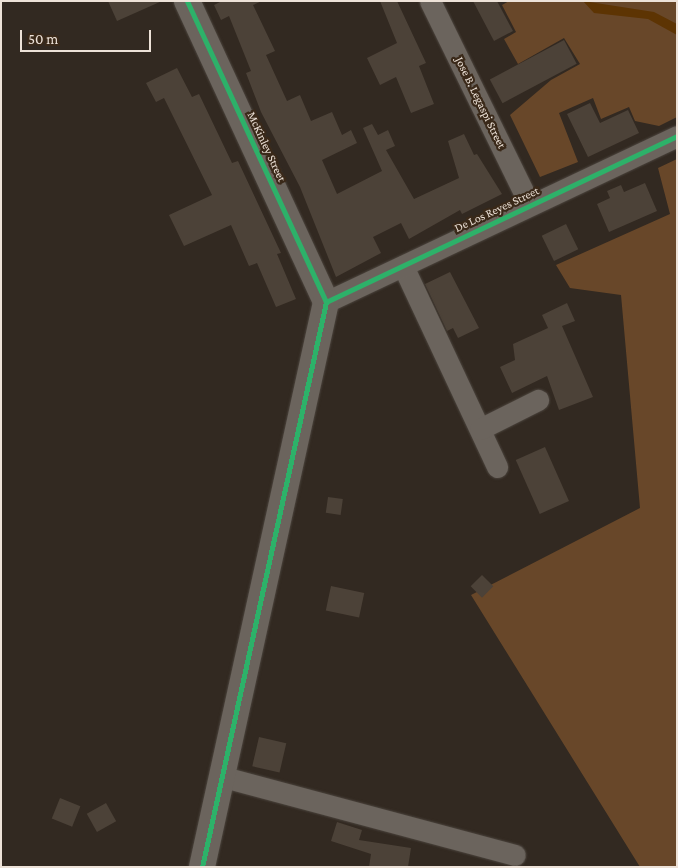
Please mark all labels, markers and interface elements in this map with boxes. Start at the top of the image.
scale bar [22,20,154,52]
text: 50 m [28,31,58,47]
street label: Jose B. Legaspi Street [452,55,508,151]
street label: McKinley Street [243,110,289,184]
street label: De Los Reyes Street [452,184,542,236]

